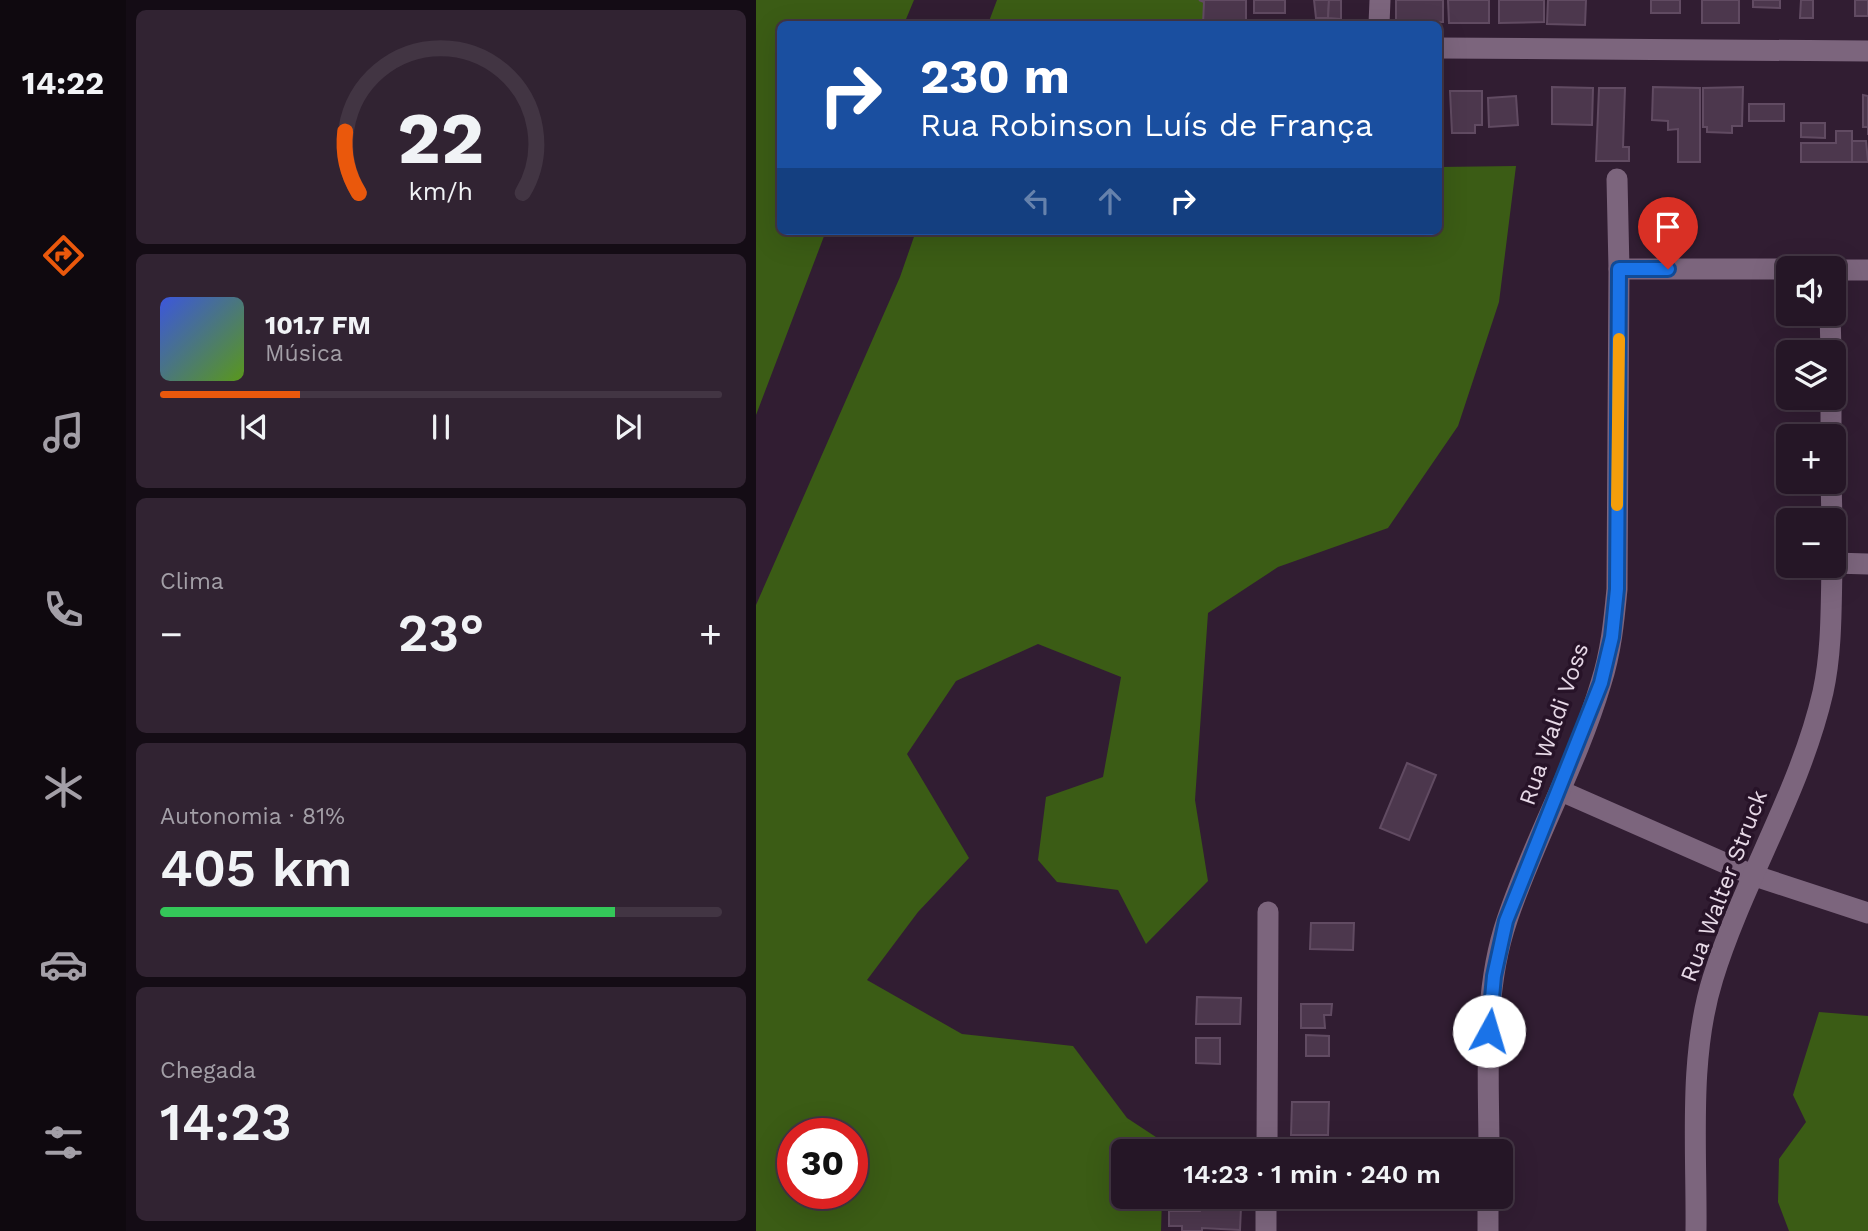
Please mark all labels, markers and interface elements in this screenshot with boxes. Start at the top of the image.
text: 230 m [920,47,1070,105]
icon: right [805,49,896,140]
text: 14:22 [22,64,104,102]
text: 22 [398,95,484,181]
text: Rua Robinson Luís de França [920,106,1373,144]
text: km/h [409,177,473,206]
icon: left [1018,182,1056,220]
icon: ahead [1091,182,1129,220]
icon: right [1164,182,1202,220]
pin [1638,197,1698,269]
icon: arrive [1649,208,1687,246]
icon: directions [39,231,88,280]
map controls [1776,256,1846,578]
button: sound [1776,256,1846,326]
text: 101.7 FM [265,310,371,340]
text: Música [265,340,343,367]
button: layers [1776,340,1846,410]
icon: music [39,408,88,457]
icon: previous [235,408,273,446]
icon: pause [422,408,460,446]
icon: next [609,408,647,446]
button: + [1776,424,1846,494]
button: − [1776,508,1846,578]
text: Clima [160,568,224,595]
icon: phone [39,585,88,634]
text: 23° [398,603,484,664]
text: − [160,612,183,656]
text: + [699,612,722,656]
street label: Rua Waldi Voss [1514,639,1594,809]
icon: climate [39,763,88,812]
street label: Rua Walter Struck [1675,786,1773,986]
text: Autonomia · 81% [160,803,345,830]
text: 405 km [160,838,352,899]
icon: car [39,940,88,989]
position arrow [1452,994,1526,1068]
text: Chegada [160,1057,256,1084]
text: 14:23 [160,1092,292,1153]
icon: filters [39,1118,88,1167]
speed limit sign: 30 [777,1118,868,1209]
text: 14:23 · 1 min · 240 m [1183,1159,1441,1189]

